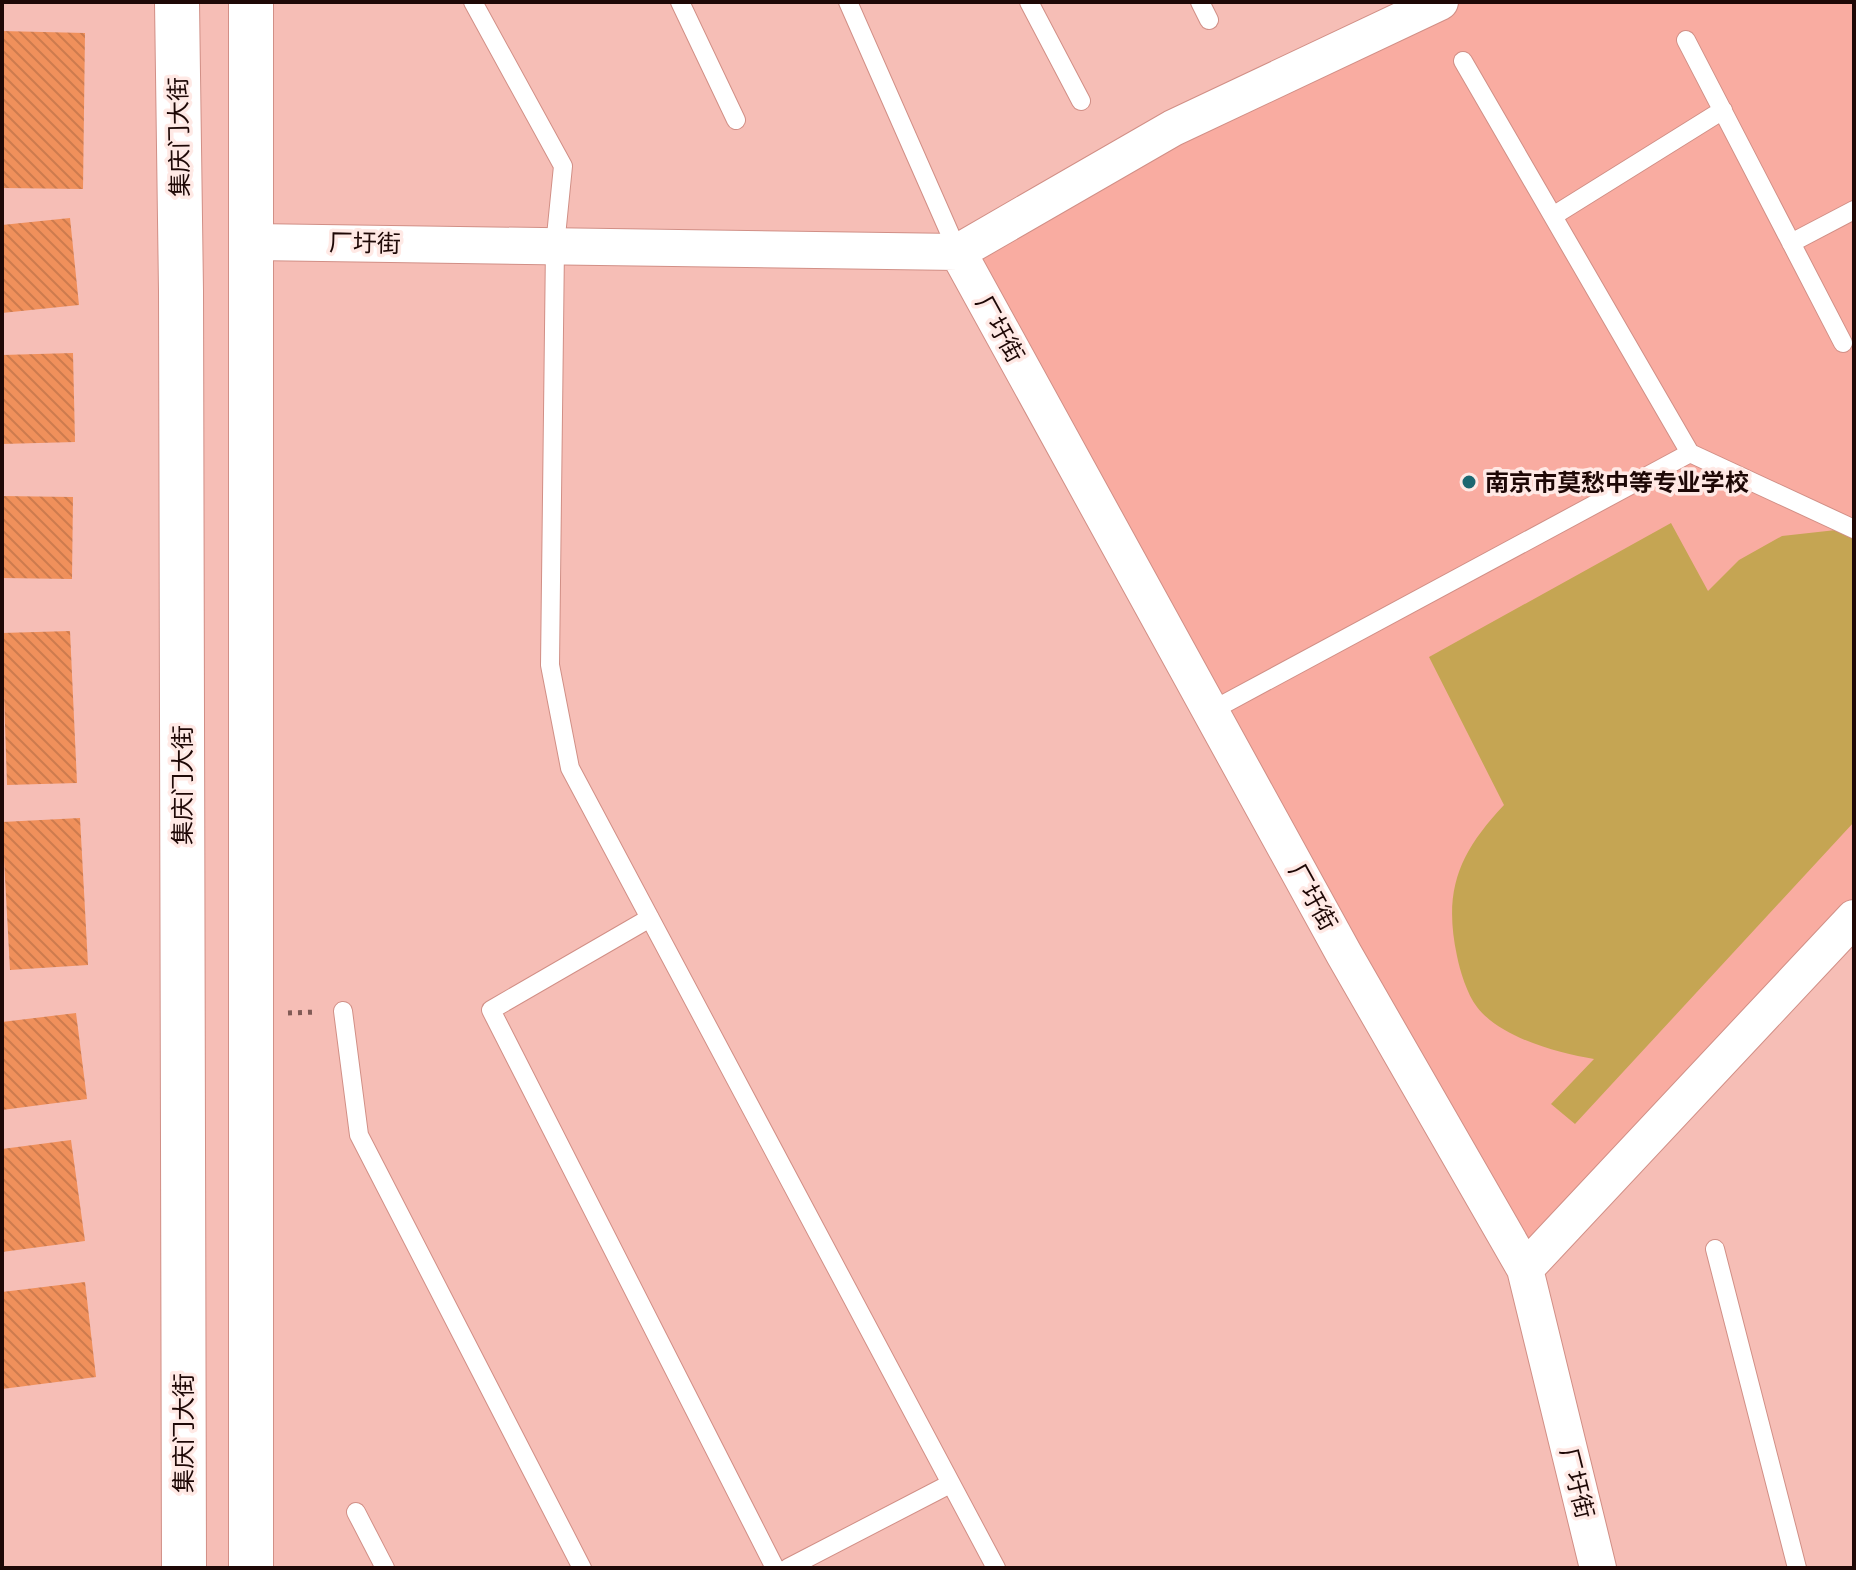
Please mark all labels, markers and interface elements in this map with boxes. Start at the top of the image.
street label: 集庆门大街 [163,77,195,197]
street label: 厂圩街 [329,228,401,258]
street label: 厂圩街 [970,290,1030,368]
place label: 南京市莫愁中等专业学校 [1485,468,1749,497]
marker: 南京市莫愁中等专业学校 [1460,473,1478,491]
street label: 集庆门大街 [168,725,197,845]
street label: 厂圩街 [1283,858,1343,936]
street label: 集庆门大街 [169,1373,198,1493]
street label: 厂圩街 [1554,1445,1600,1521]

